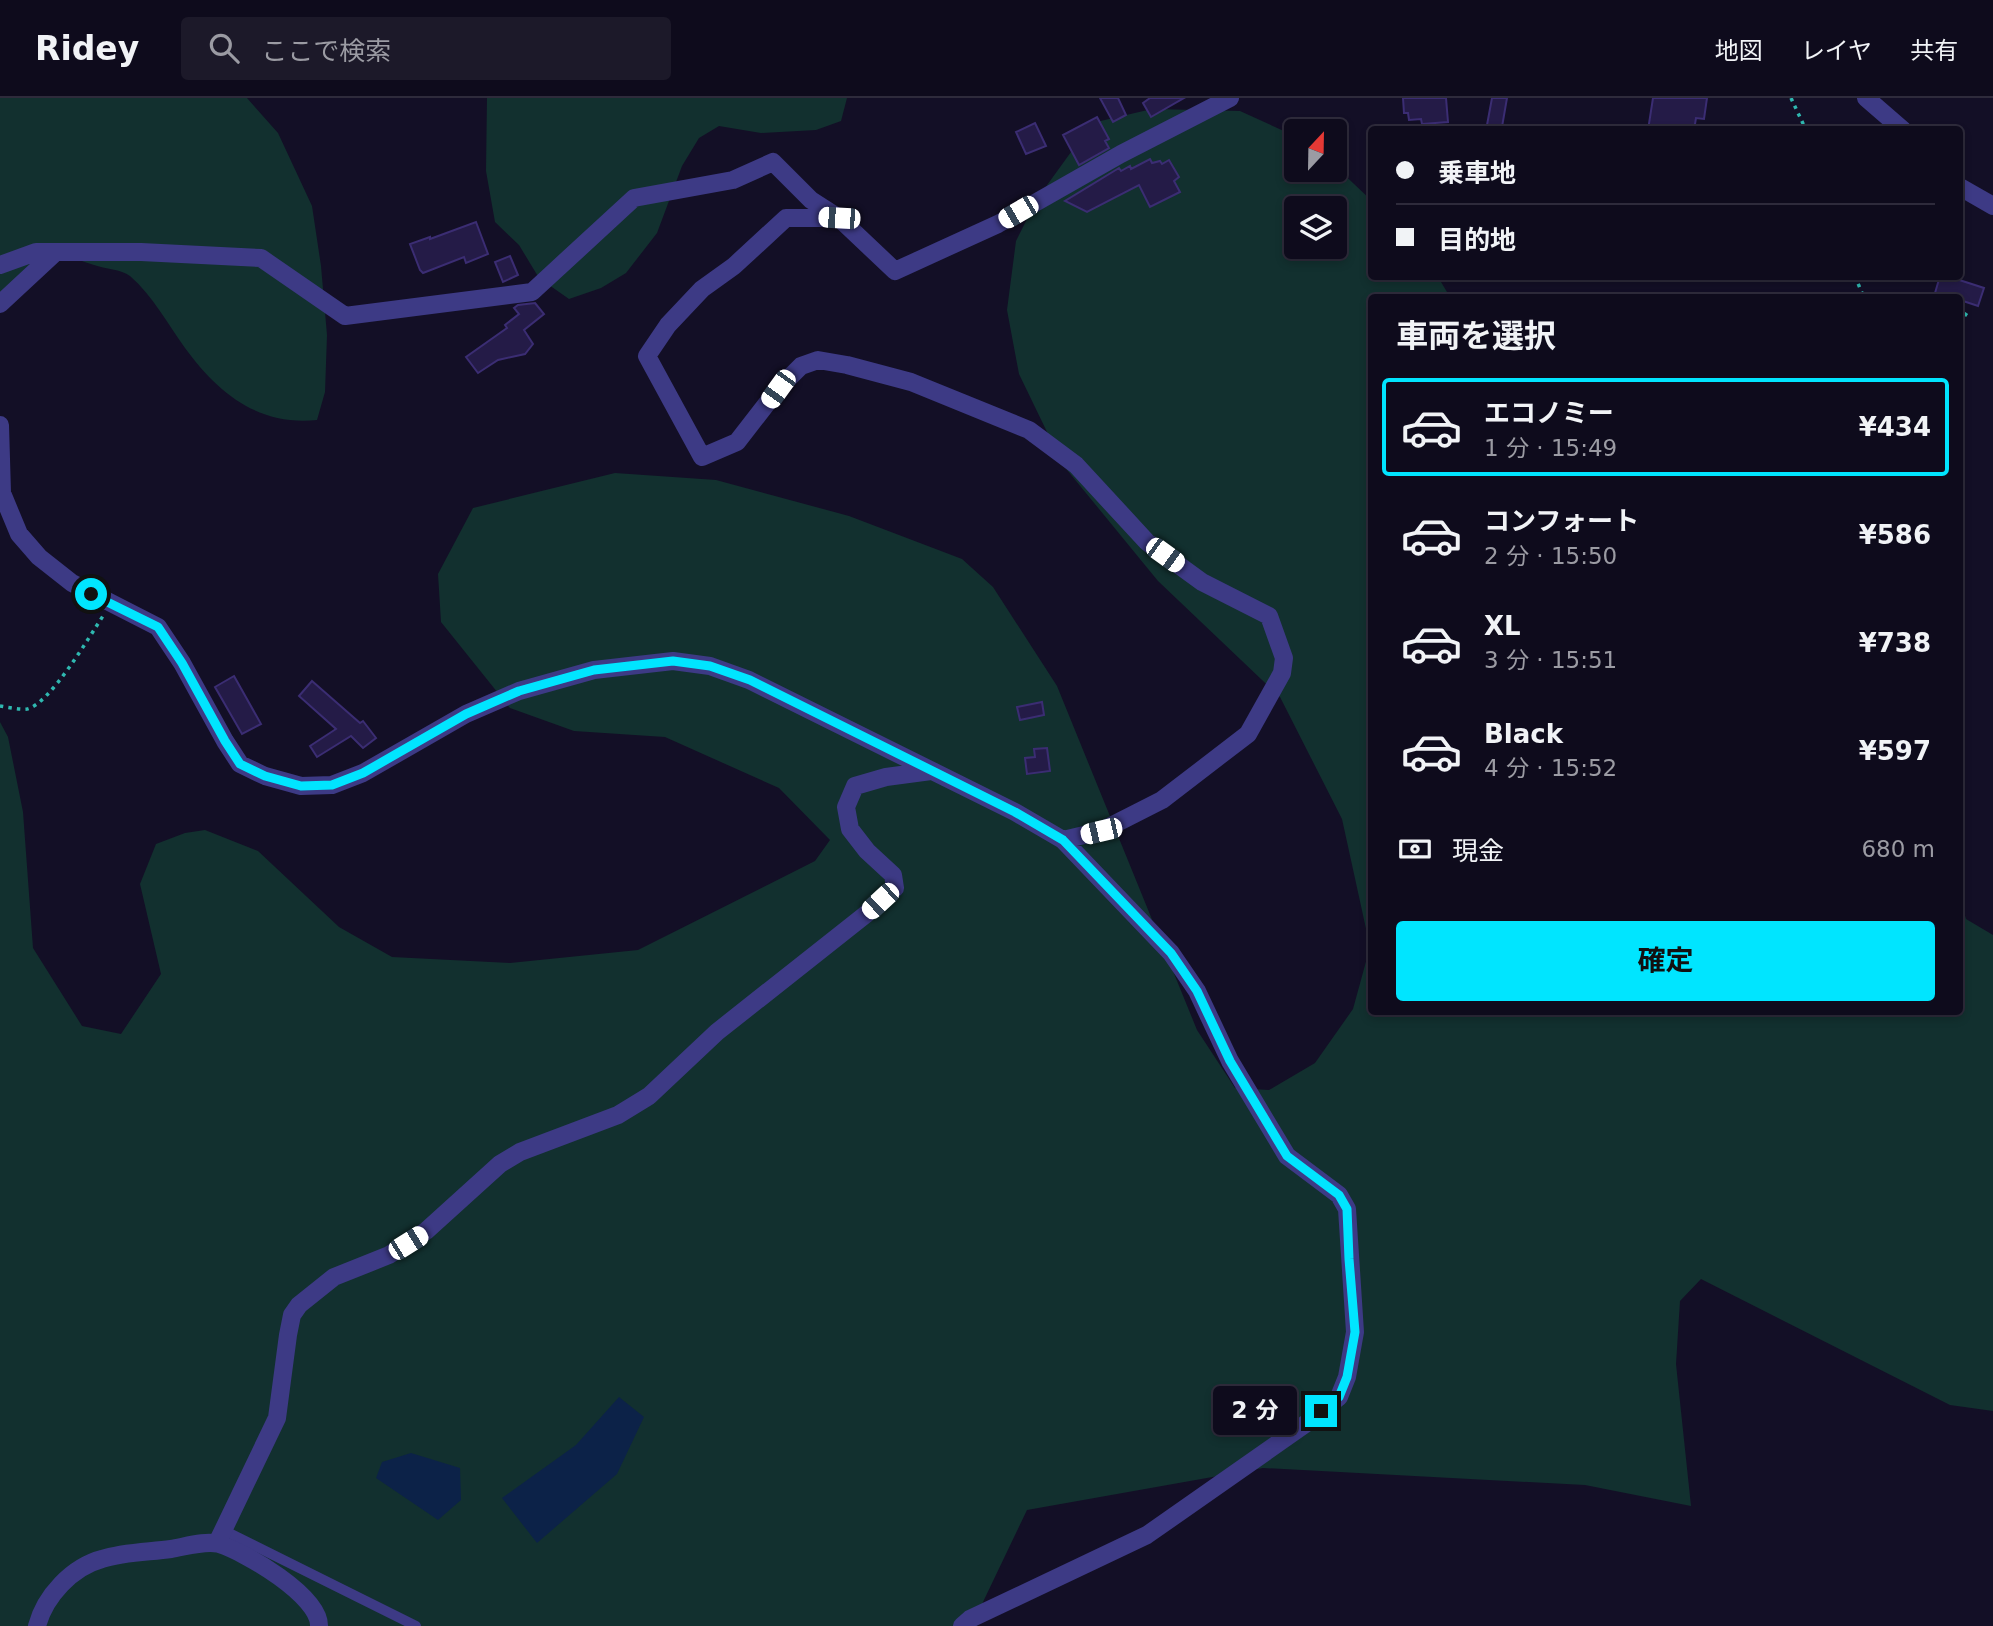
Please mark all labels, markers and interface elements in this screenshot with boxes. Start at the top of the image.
search box [181,17,671,80]
text: Ridey [35,29,139,68]
icon: search [205,29,243,67]
text: ここで検索 [261,36,391,66]
text: 地図 [1715,37,1763,65]
text: レイヤ [1801,37,1872,65]
text: 共有 [1910,37,1958,65]
north arrow [1284,119,1348,182]
map controls [1284,119,1347,259]
text: 乗車地 [1438,158,1516,188]
car [995,192,1042,232]
button: layers [1284,196,1347,259]
car [818,206,861,230]
text: 目的地 [1438,225,1516,255]
text: 車両を選択 [1396,317,1556,355]
car [758,366,799,412]
icon: car [1400,396,1463,459]
text: エコノミー [1484,398,1614,428]
text: ¥434 [1859,412,1931,442]
text: 1 分 · 15:49 [1484,435,1617,461]
icon: car [1400,504,1463,567]
text: コンフォート [1484,506,1639,536]
text: ¥586 [1859,520,1931,550]
car [1142,534,1189,576]
text: 2 分 · 15:50 [1484,543,1617,569]
route start [75,578,107,610]
text: XL [1484,611,1521,641]
icon: car [1400,612,1463,675]
text: ¥738 [1859,628,1931,658]
text: 3 分 · 15:51 [1484,647,1617,673]
text: Black [1484,719,1563,749]
icon: car [1400,720,1463,783]
text: ¥597 [1859,736,1931,766]
text: 4 分 · 15:52 [1484,755,1617,781]
car [1079,816,1124,846]
icon: cash [1396,830,1434,868]
text: 現金 [1452,836,1504,866]
text: 680 m [1861,836,1935,862]
car [858,879,903,923]
button: 確定 [1396,921,1935,1001]
car [385,1223,432,1263]
callout: 2 分 [1212,1386,1296,1436]
route end [1305,1395,1337,1427]
text: 2 分 [1231,1397,1279,1423]

